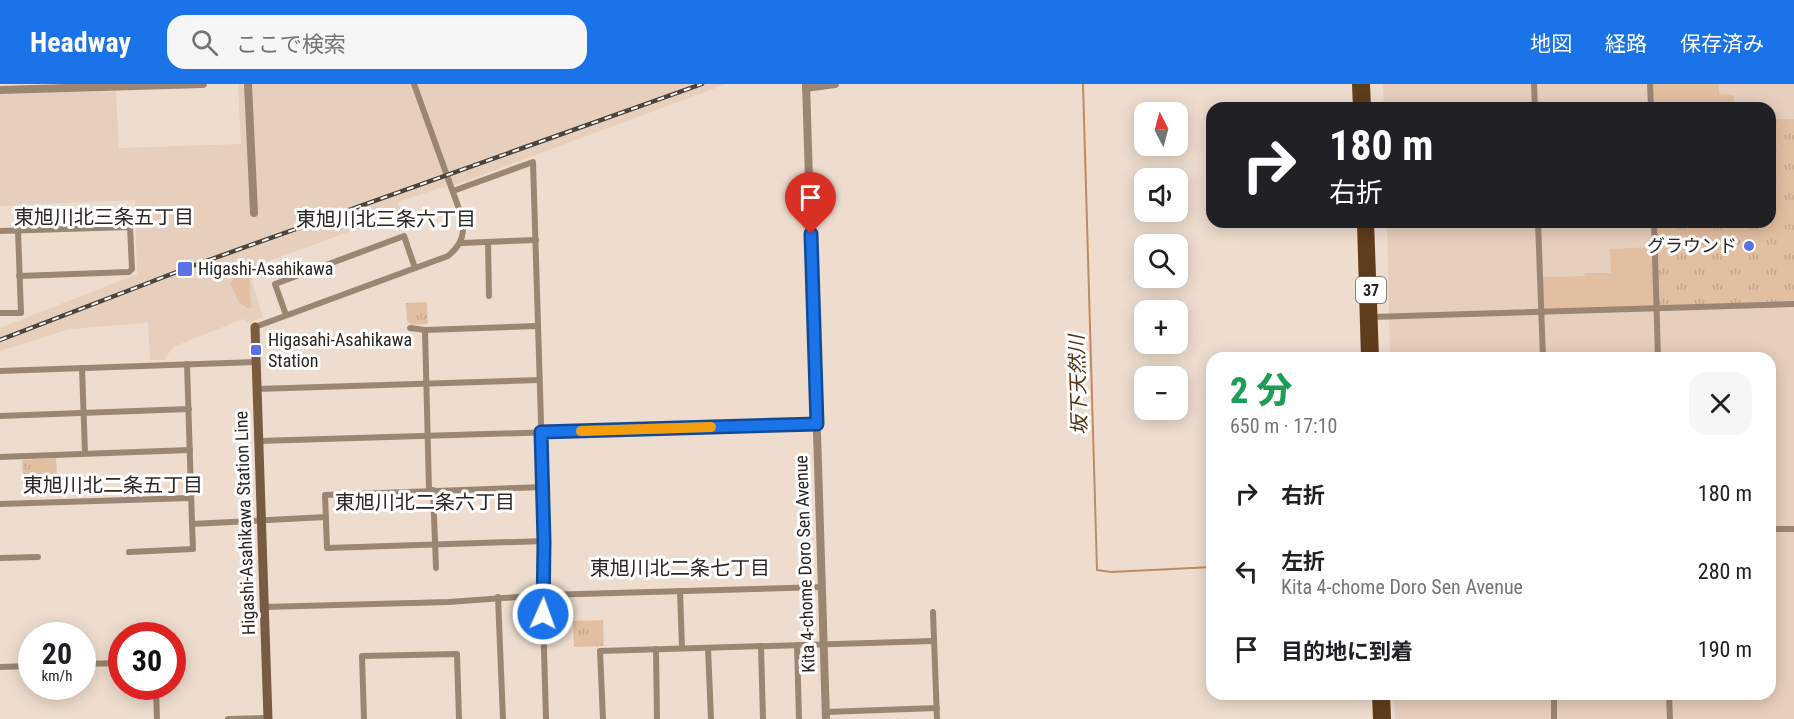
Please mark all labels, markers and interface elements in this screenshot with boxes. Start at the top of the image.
search box [167,15,587,69]
text: Headway [30,26,131,59]
icon: search [188,26,221,59]
text: ここで検索 [236,32,346,57]
text: 地図 [1530,32,1572,56]
text: 経路 [1605,32,1647,56]
text: 保存済み [1680,32,1764,56]
north arrow [1134,102,1188,156]
map controls [1134,102,1188,420]
text: 180 m [1329,121,1434,170]
icon: right [1230,126,1308,204]
button: sound [1134,168,1188,222]
pin [785,172,836,234]
text: 右折 [1329,177,1383,209]
icon: arrive [794,181,827,214]
district label: 東旭川北三条五丁目 [14,205,194,229]
district label: 東旭川北三条六丁目 [296,207,476,231]
button: search [1134,234,1188,288]
place label: グラウンド [1647,235,1737,256]
marker: グラウンド [1742,239,1756,253]
place label: Higashi-Asahikawa [198,258,333,279]
marker: Higashi-Asahikawa [176,260,194,278]
road number: 37 [1356,277,1386,303]
button: + [1134,300,1188,354]
place label: Higasahi-Asahikawa Station [268,329,412,371]
water label: 坂下天然川 [1064,333,1092,435]
marker: Higasahi-Asahikawa Station [249,343,263,357]
button: − [1134,366,1188,420]
text: 2 分 [1230,370,1293,412]
button: close [1689,372,1752,435]
street label: Higashi-Asahikawa Station Line [230,411,259,635]
text: 650 m · 17:10 [1230,414,1337,438]
street label: Kita 4-chome Doro Sen Avenue [790,455,819,673]
district label: 東旭川北二条五丁目 [23,473,203,497]
icon: right [1230,477,1263,510]
text: 180 m [1698,481,1752,506]
text: 右折 [1281,483,1325,508]
district label: 東旭川北二条六丁目 [335,490,515,514]
text: 左折 [1281,549,1325,574]
icon: left [1230,555,1263,588]
district label: 東旭川北二条七丁目 [590,556,770,580]
text: 280 m [1698,559,1752,584]
text: Kita 4-chome Doro Sen Avenue [1281,575,1523,599]
position arrow [511,582,575,646]
speed limit sign: 30 [108,622,186,700]
icon: arrive [1230,633,1263,666]
text: 20 [42,636,72,671]
text: 190 m [1698,637,1752,662]
text: 目的地に到着 [1281,639,1413,664]
text: km/h [42,667,72,685]

